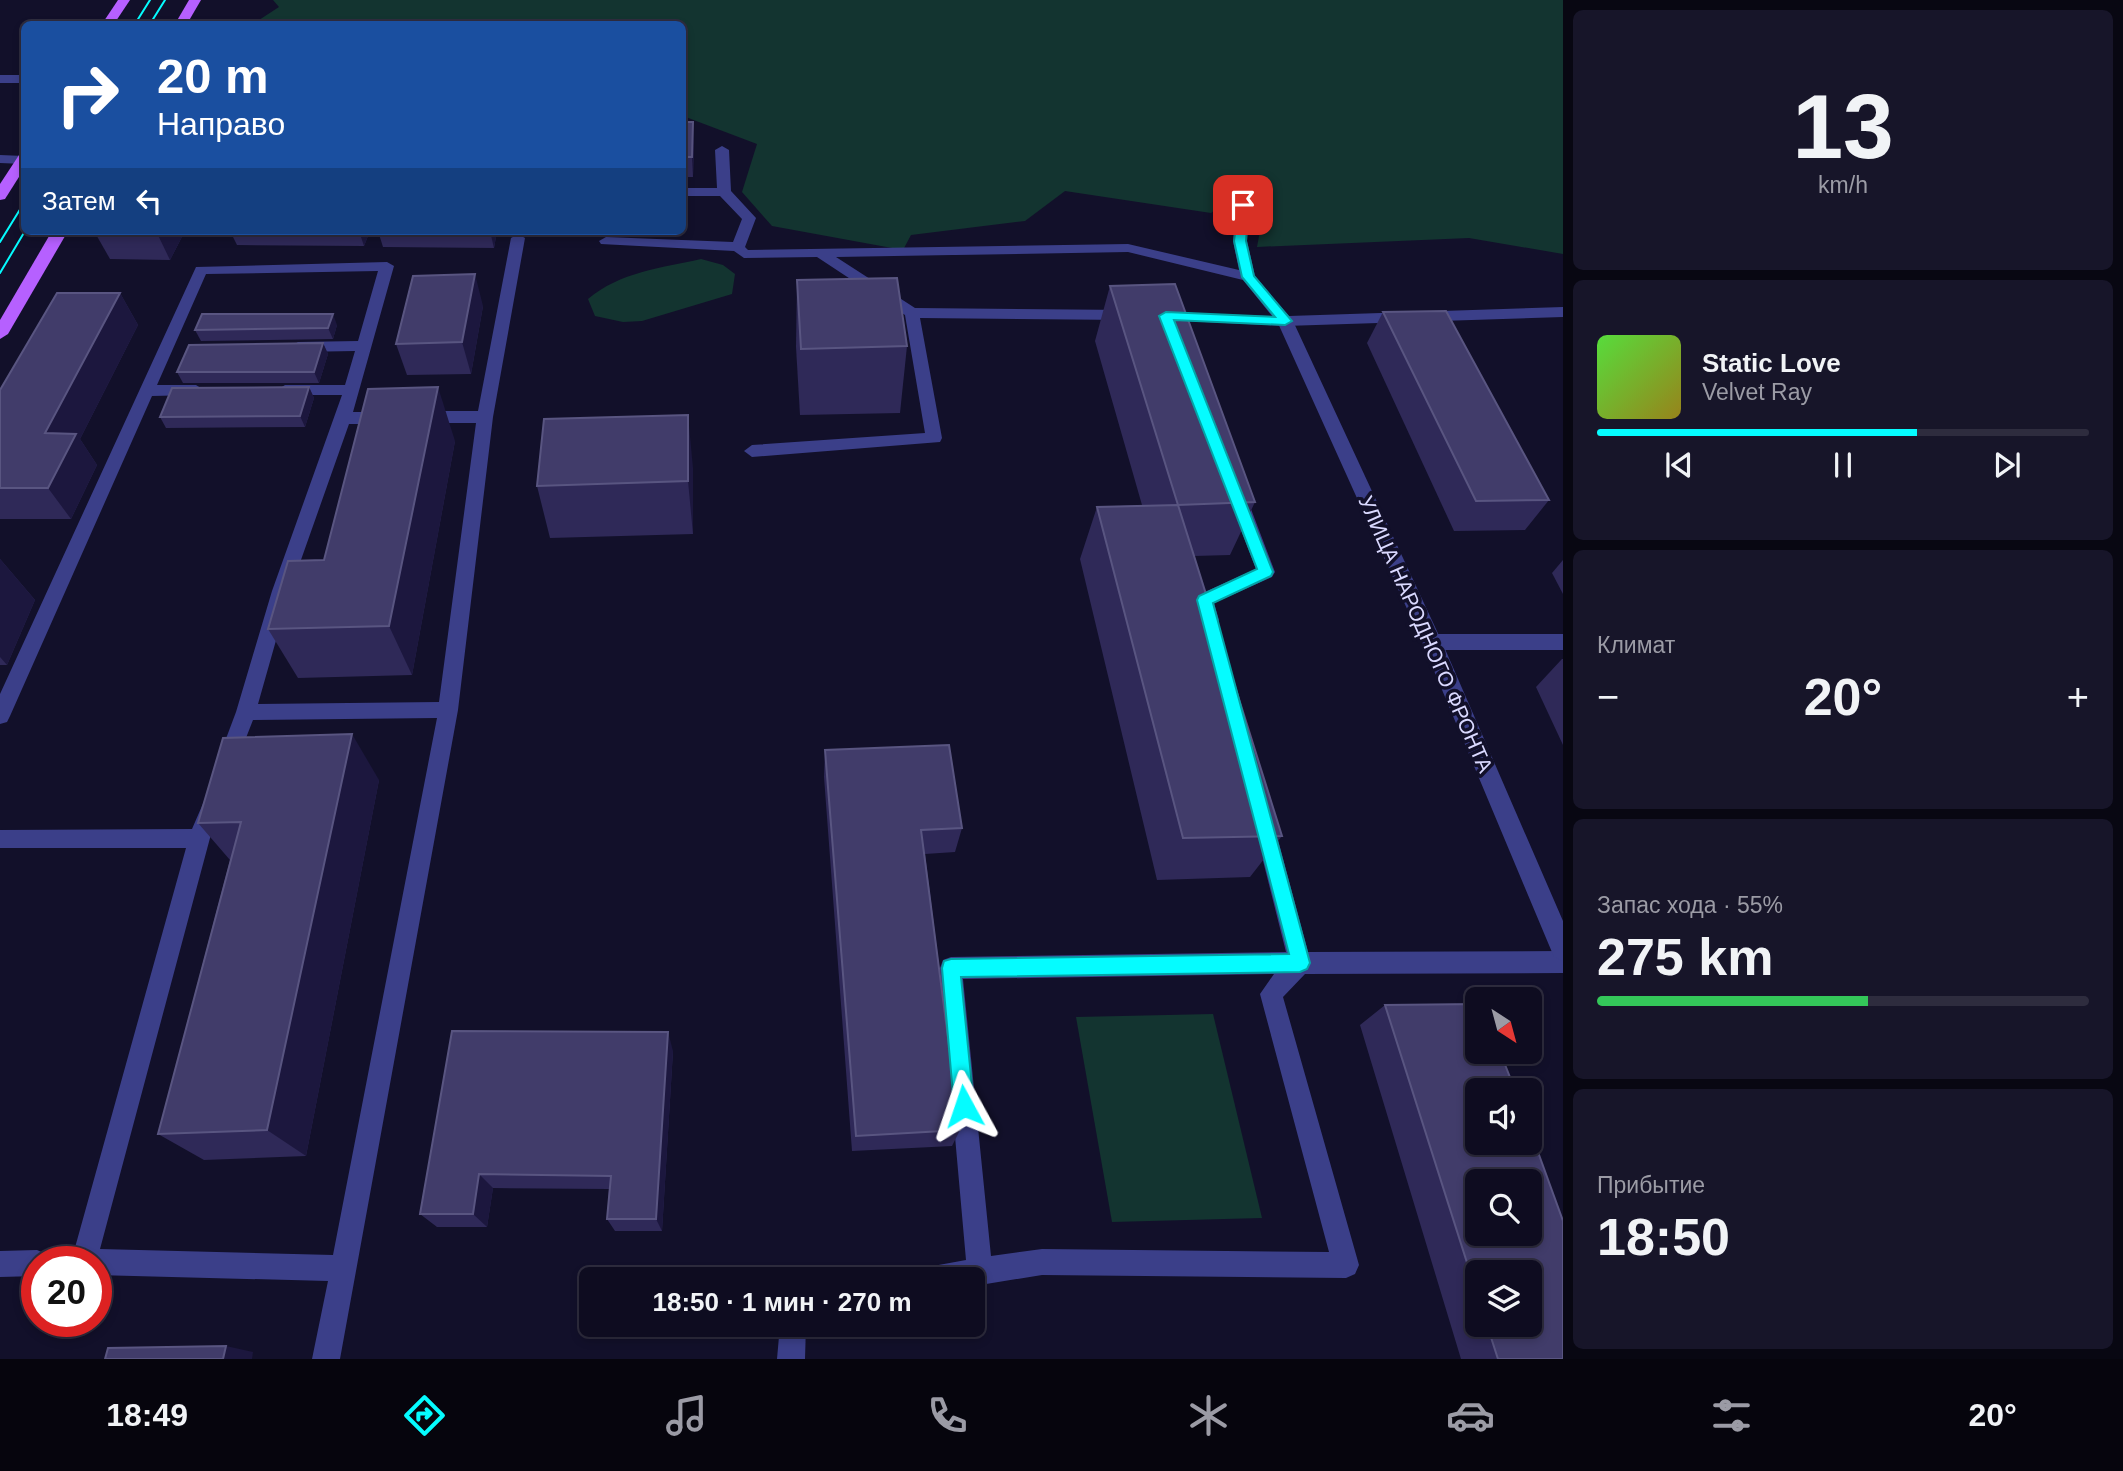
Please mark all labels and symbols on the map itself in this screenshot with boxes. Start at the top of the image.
pin [1213,175,1273,235]
street label: УЛИЦА НАРОДНОГО ФРОНТА [1354,492,1498,776]
north arrow [1465,987,1542,1064]
position arrow [927,1069,1001,1143]
speed limit sign: 20 [21,1246,112,1337]

